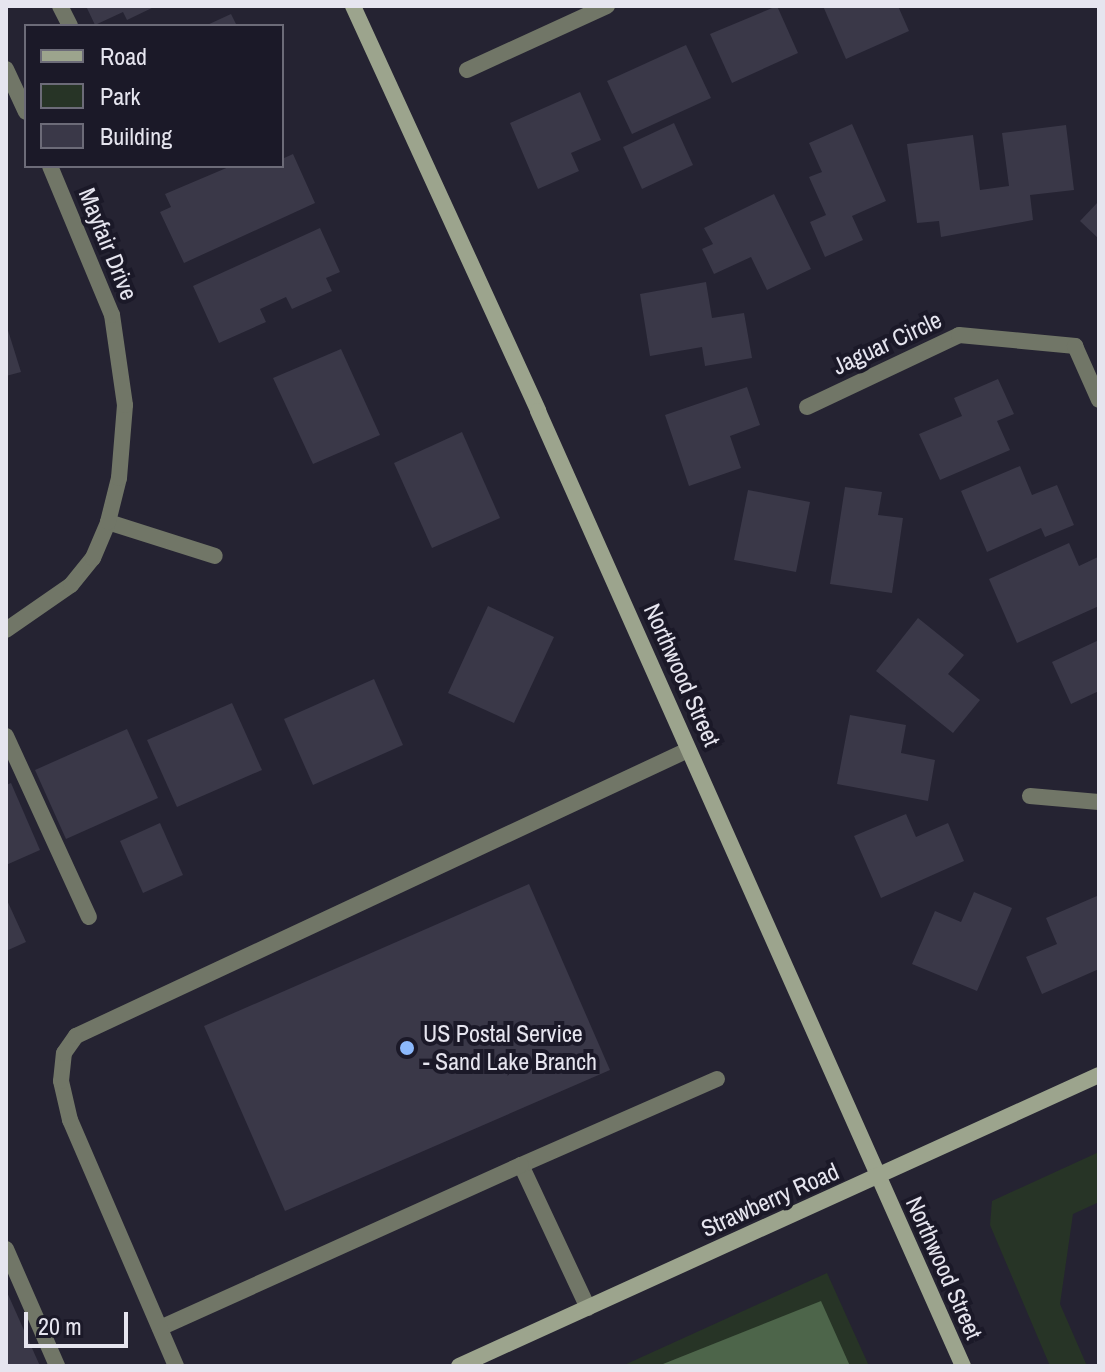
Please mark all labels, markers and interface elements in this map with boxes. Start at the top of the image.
legend [24,24,284,168]
text: Road [100,40,147,72]
text: Park [100,80,140,112]
text: Building [100,120,172,152]
street label: Mayfair Drive [73,184,143,304]
street label: Jaguar Circle [828,305,946,381]
street label: Northwood Street [638,599,726,751]
place label: US Postal Service - Sand Lake Branch [423,1020,597,1076]
marker: US Postal Service - Sand Lake Branch [398,1039,416,1057]
street label: Strawberry Road [697,1157,843,1243]
street label: Northwood Street [900,1192,988,1344]
scale bar [28,1296,132,1346]
text: 20 m [38,1310,82,1342]

